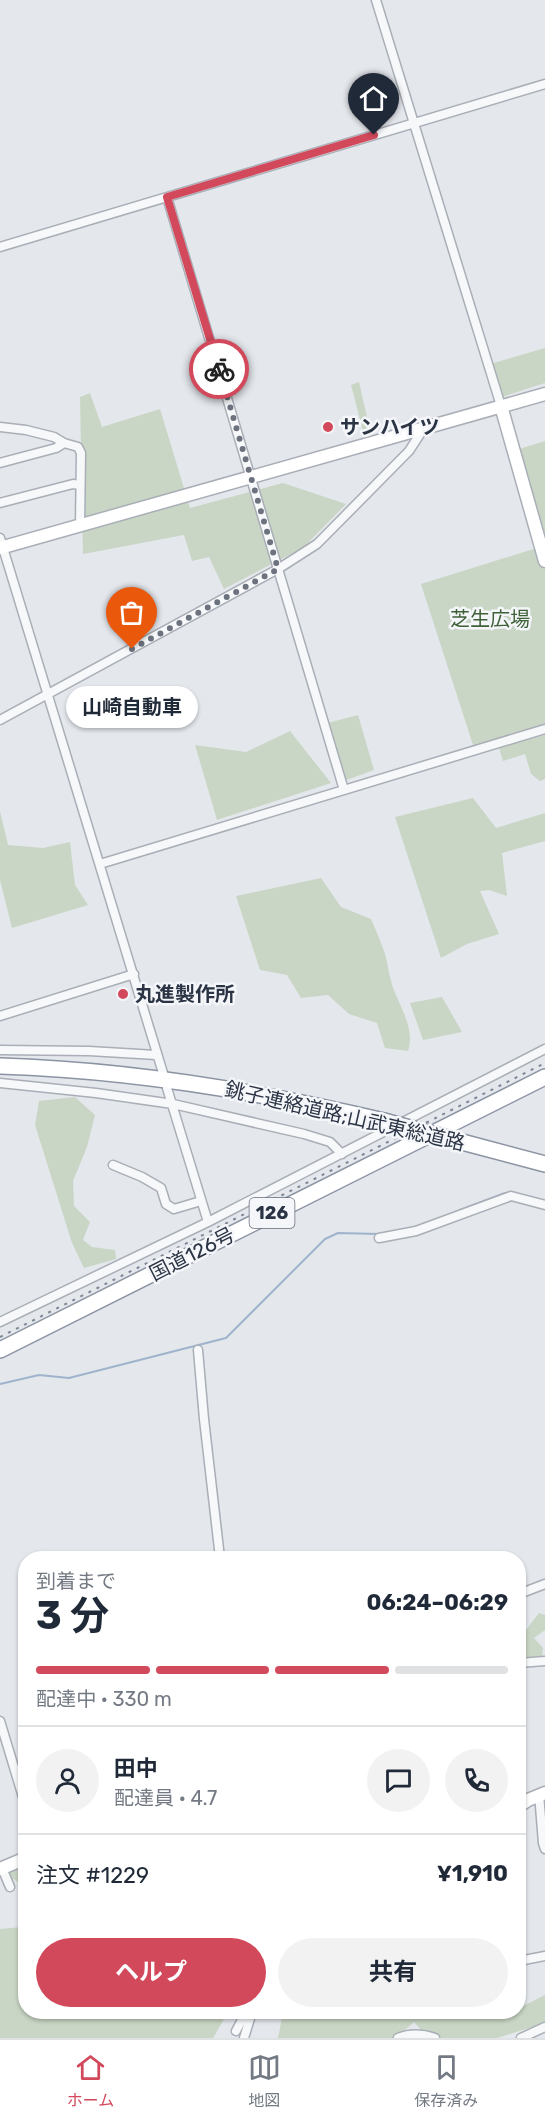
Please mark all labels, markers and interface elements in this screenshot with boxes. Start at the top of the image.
pin [348,73,399,135]
icon: home [357,82,390,115]
courier [189,339,249,399]
icon: bike [203,353,236,386]
place label: サンハイツ [340,415,440,439]
marker: サンハイツ [321,420,335,434]
pin [106,587,157,649]
icon: bag [115,596,148,629]
park label: 芝生広場 [450,607,530,631]
callout: 山崎自動車 [66,685,198,727]
text: 山崎自動車 [82,695,182,719]
place label: 丸進製作所 [135,982,235,1006]
marker: 丸進製作所 [116,987,130,1001]
street label: 銚子連絡道路;山武東総道路 [223,1077,467,1155]
road number: 126 [250,1198,294,1228]
street label: 国道126号 [145,1222,239,1286]
text: 到着まで [36,1569,116,1593]
text: 06:24–06:29 [366,1589,508,1616]
text: 3 分 [36,1593,109,1639]
text: 配達中 · 330 m [36,1687,172,1711]
button: person [36,1749,99,1812]
button: chat [367,1749,430,1812]
button: phone [445,1749,508,1812]
text: 田中 [114,1755,158,1782]
text: 配達員 · 4.7 [114,1786,217,1810]
text: ¥1,910 [437,1860,508,1887]
text: 注文 #1229 [36,1862,149,1889]
button: ヘルプ [36,1938,266,2007]
button: 共有 [278,1938,508,2007]
tab: ホーム [67,2051,114,2111]
tab: 地図 [248,2051,281,2111]
tab: 保存済み [414,2051,478,2111]

